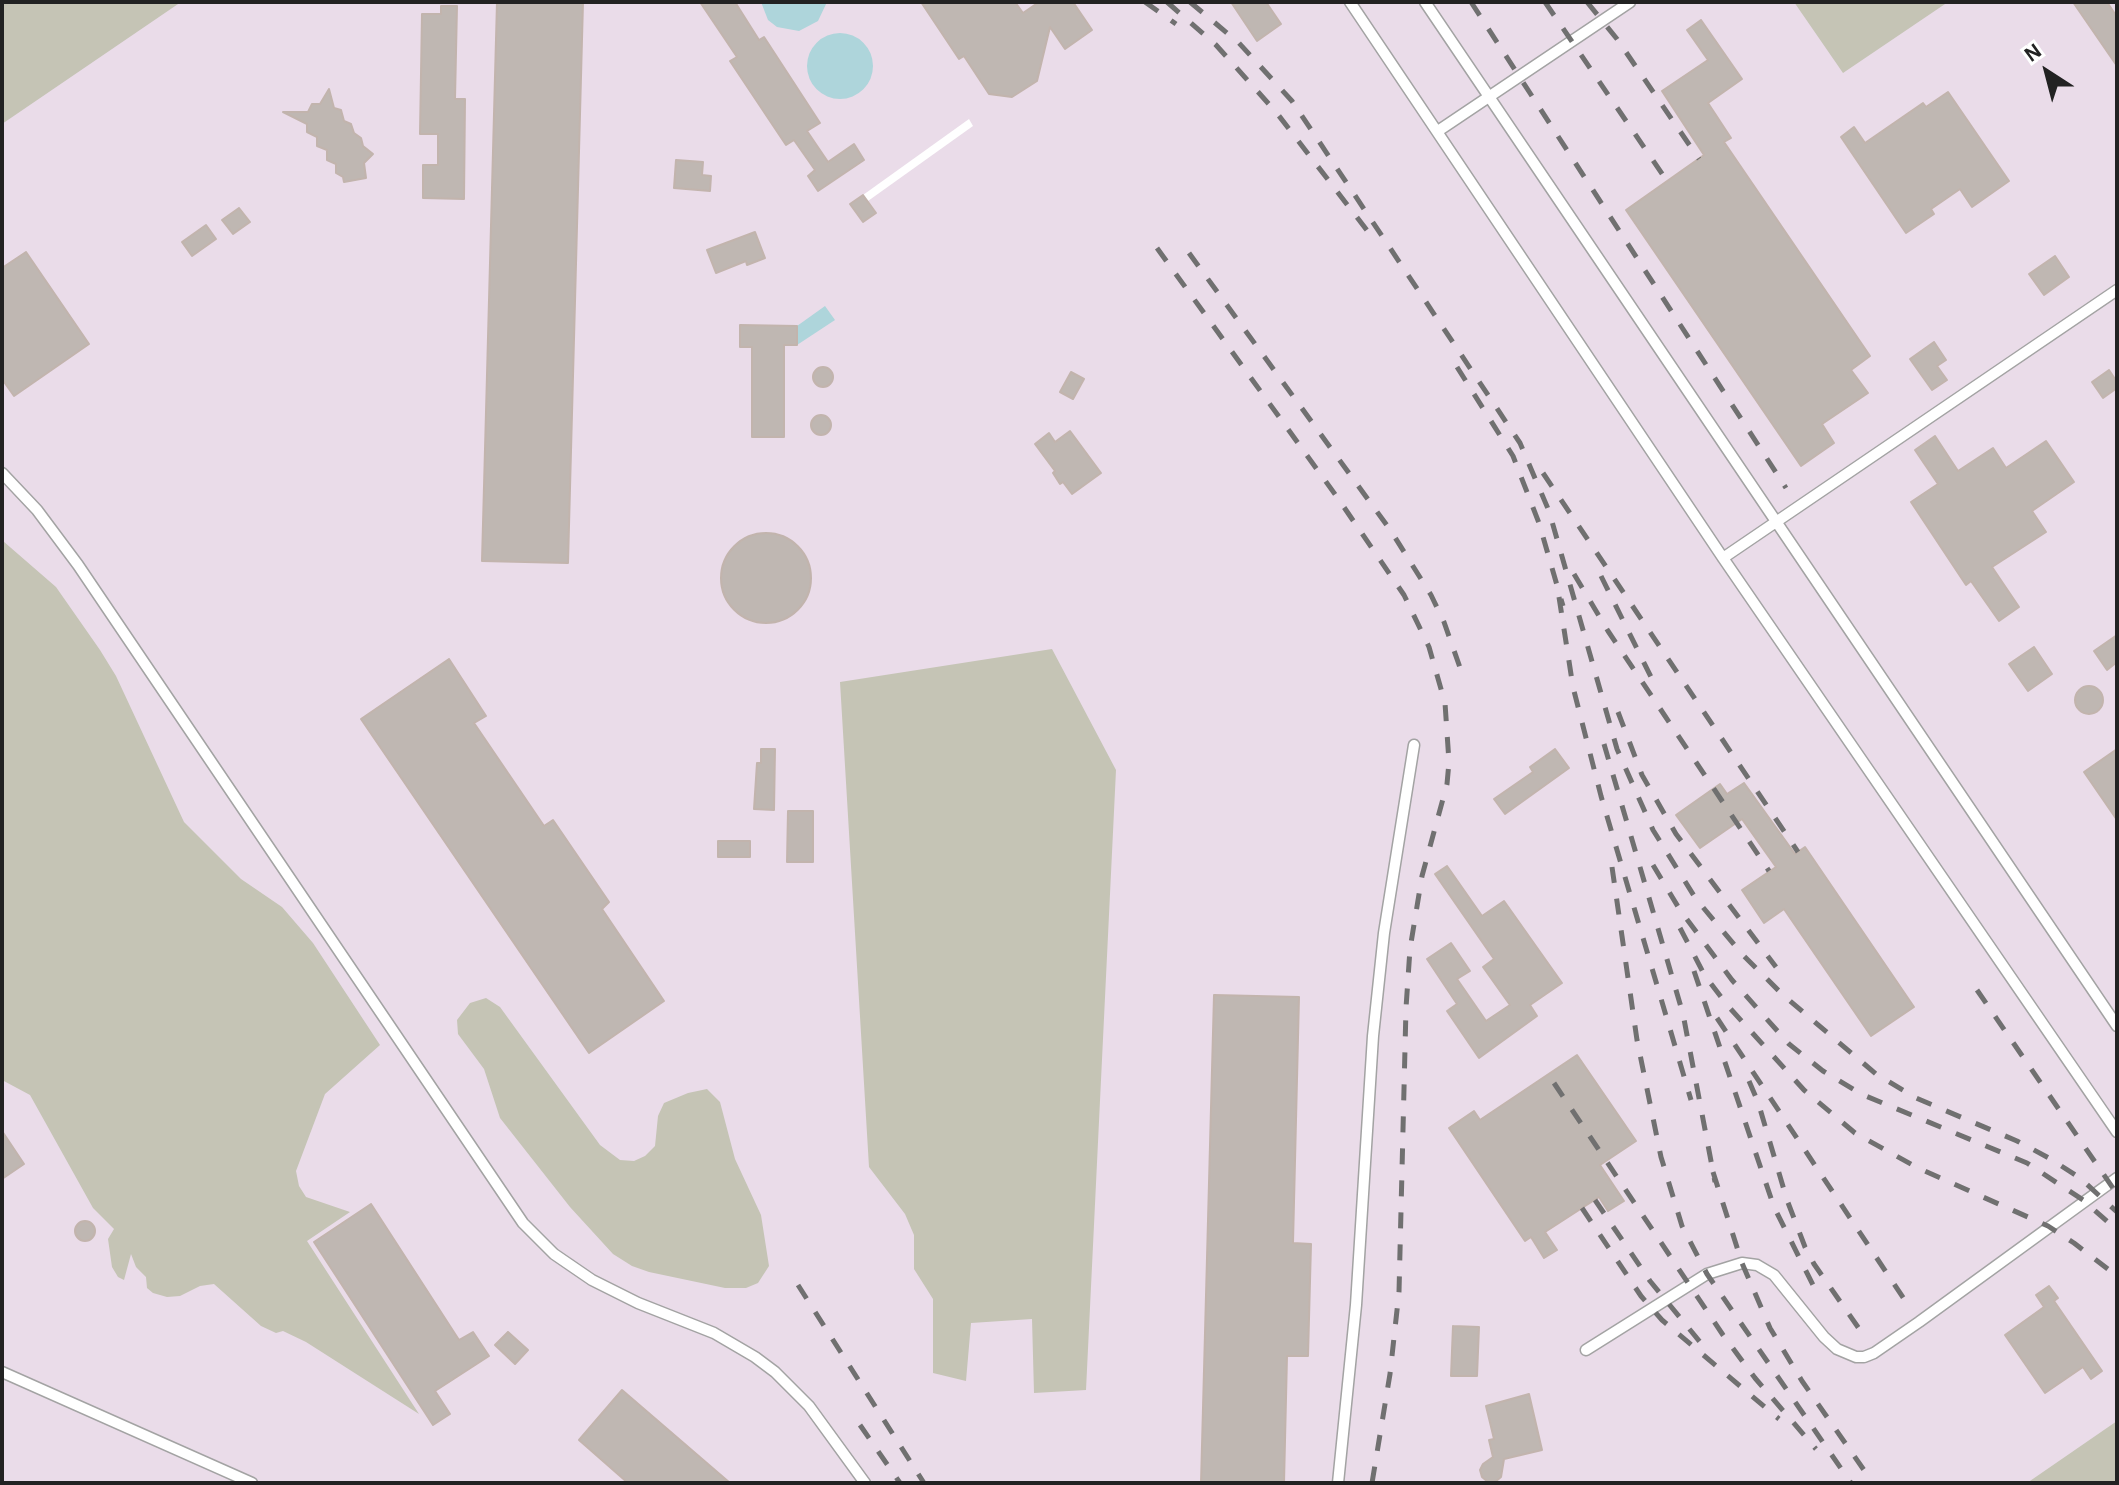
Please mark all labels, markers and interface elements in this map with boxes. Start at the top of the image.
north arrow [2007,32,2087,112]
text: N [2020,39,2046,66]

